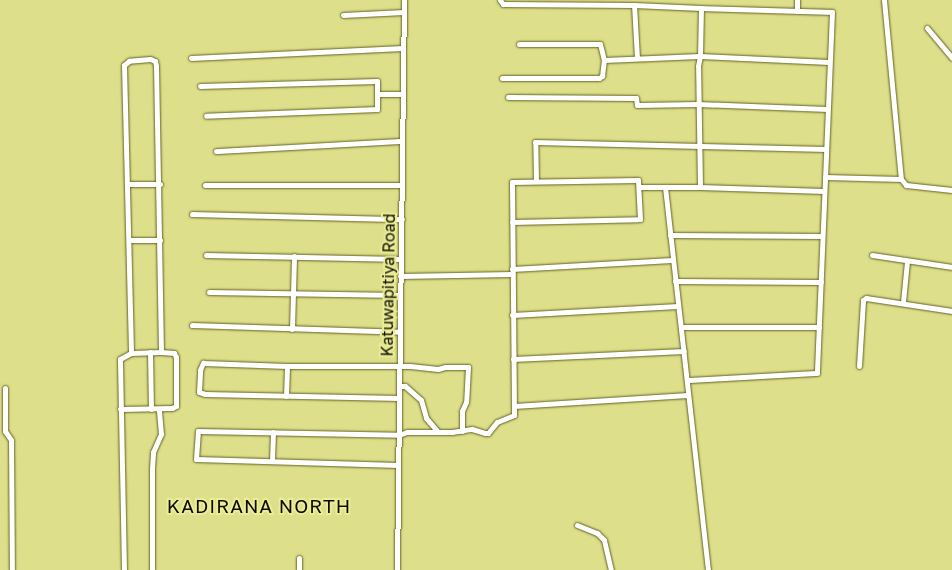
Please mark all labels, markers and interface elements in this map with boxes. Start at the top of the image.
street label: Katuwapitiya Road [377,213,399,357]
district label: KADIRANA NORTH [165,495,353,517]

